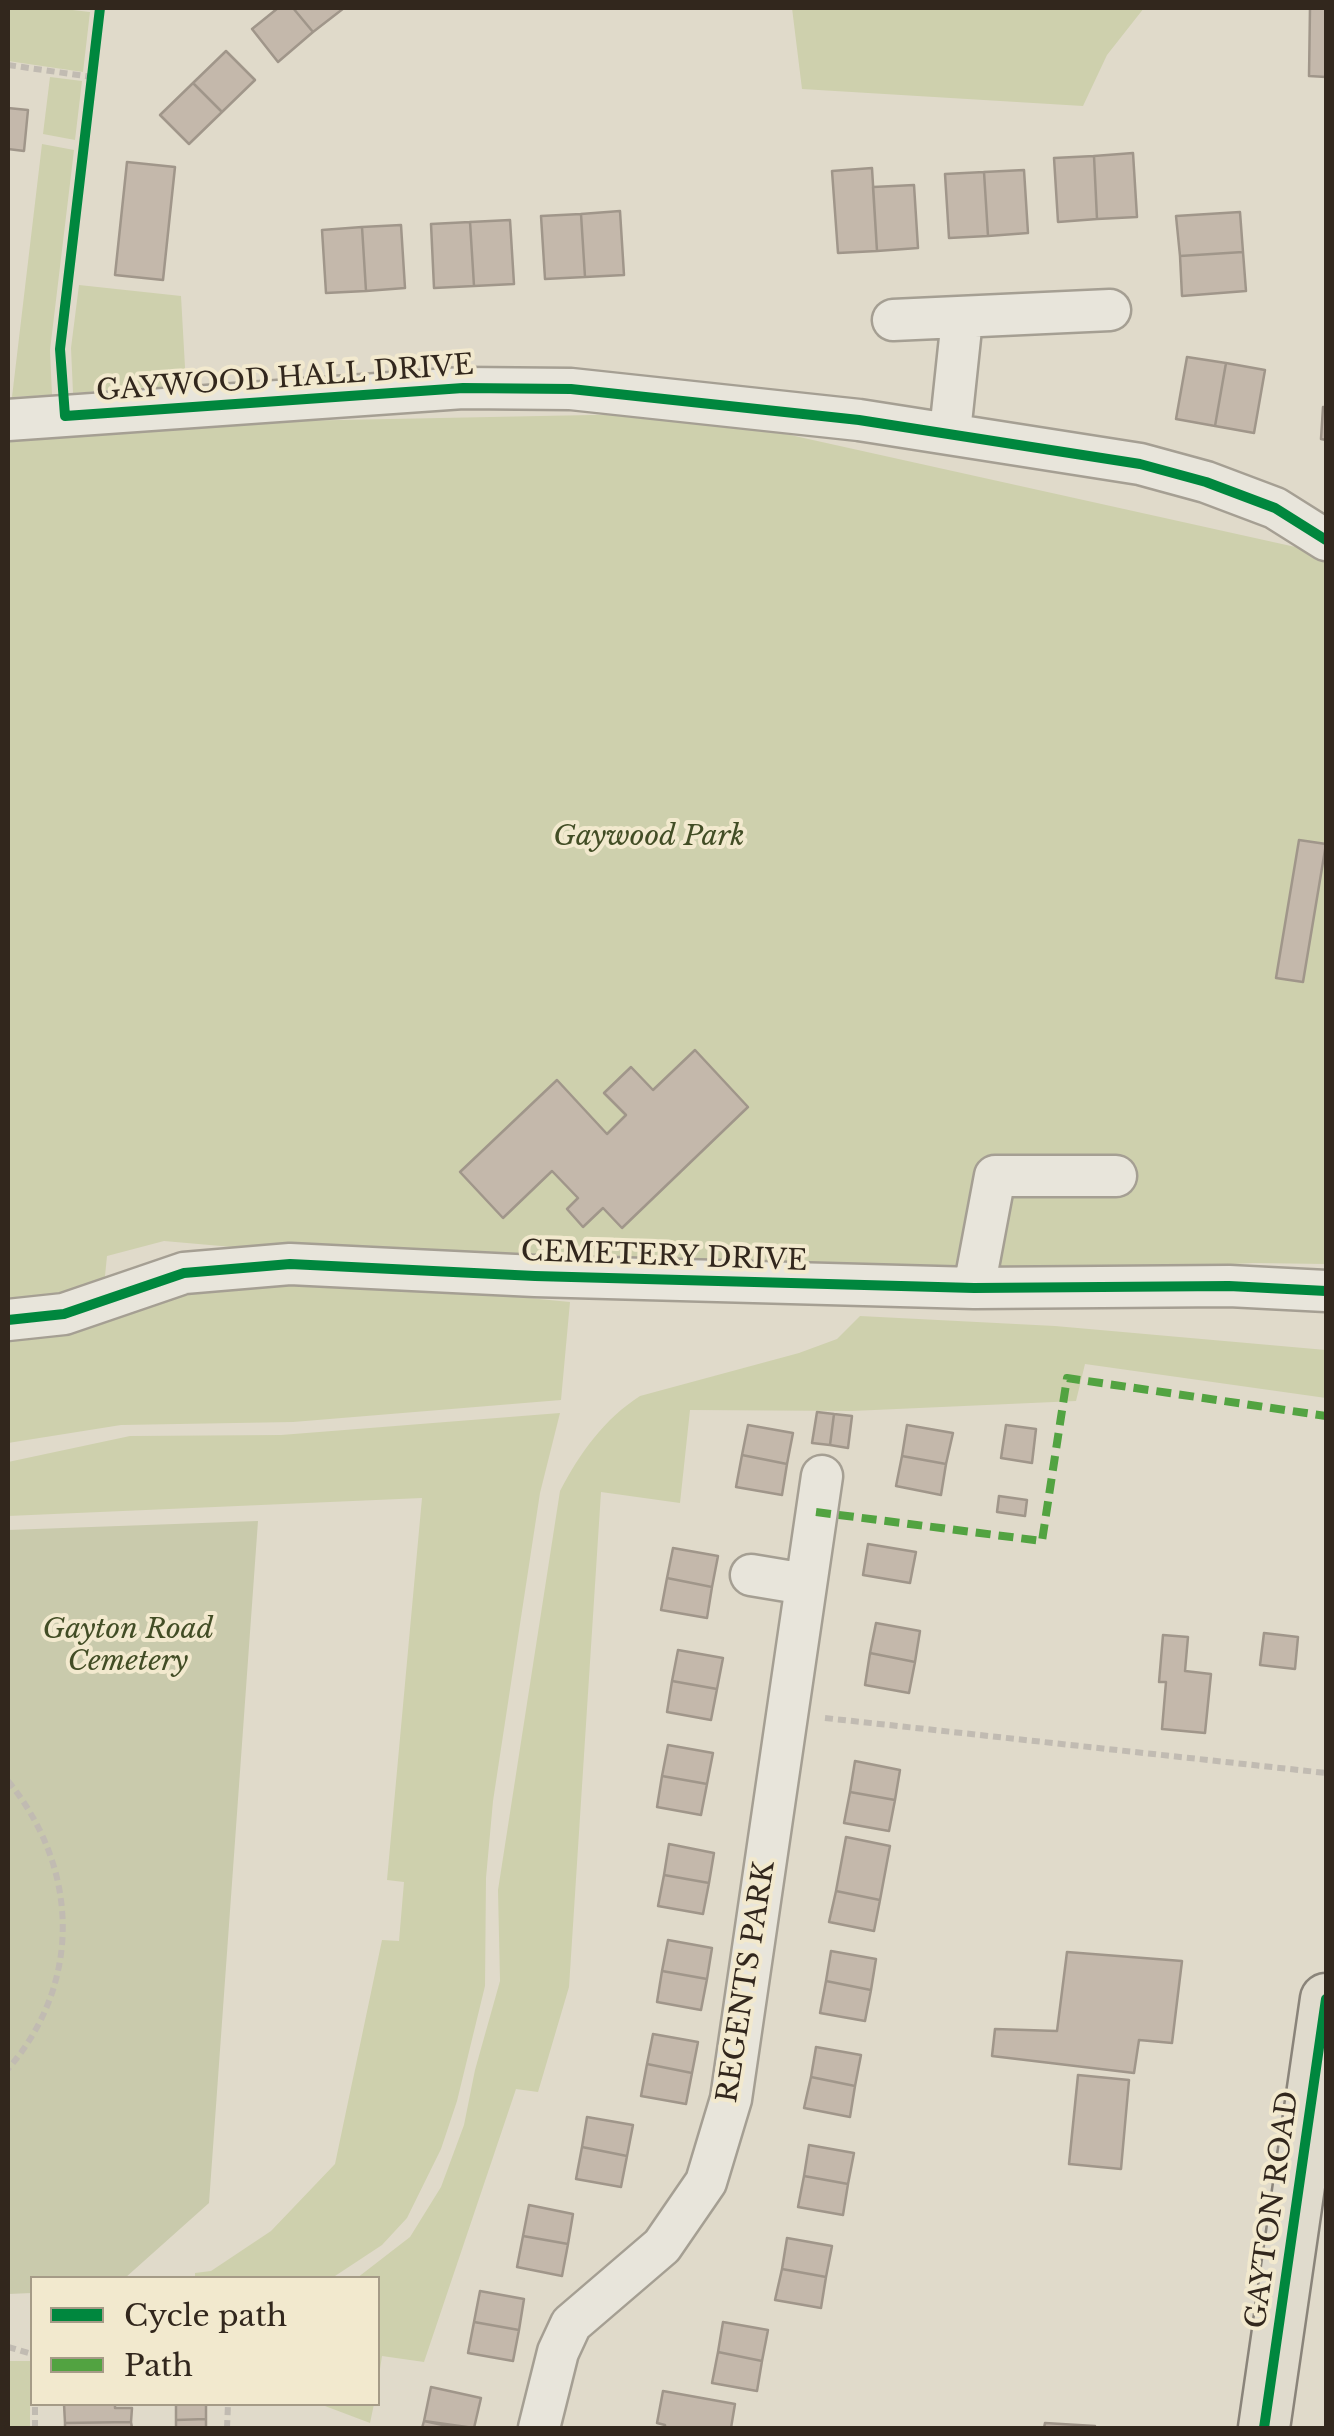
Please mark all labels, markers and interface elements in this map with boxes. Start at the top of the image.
street label: GAYWOOD HALL DRIVE [95,349,475,409]
park label: Gaywood Park [553,820,745,854]
street label: CEMETERY DRIVE [520,1235,808,1279]
park label: Gayton Road Cemetery [43,1613,213,1679]
street label: REGENTS PARK [711,1859,783,2105]
street label: GAYTON ROAD [1240,2089,1306,2331]
legend [30,2276,380,2406]
text: Cycle path [124,2297,287,2334]
text: Path [124,2347,193,2384]

